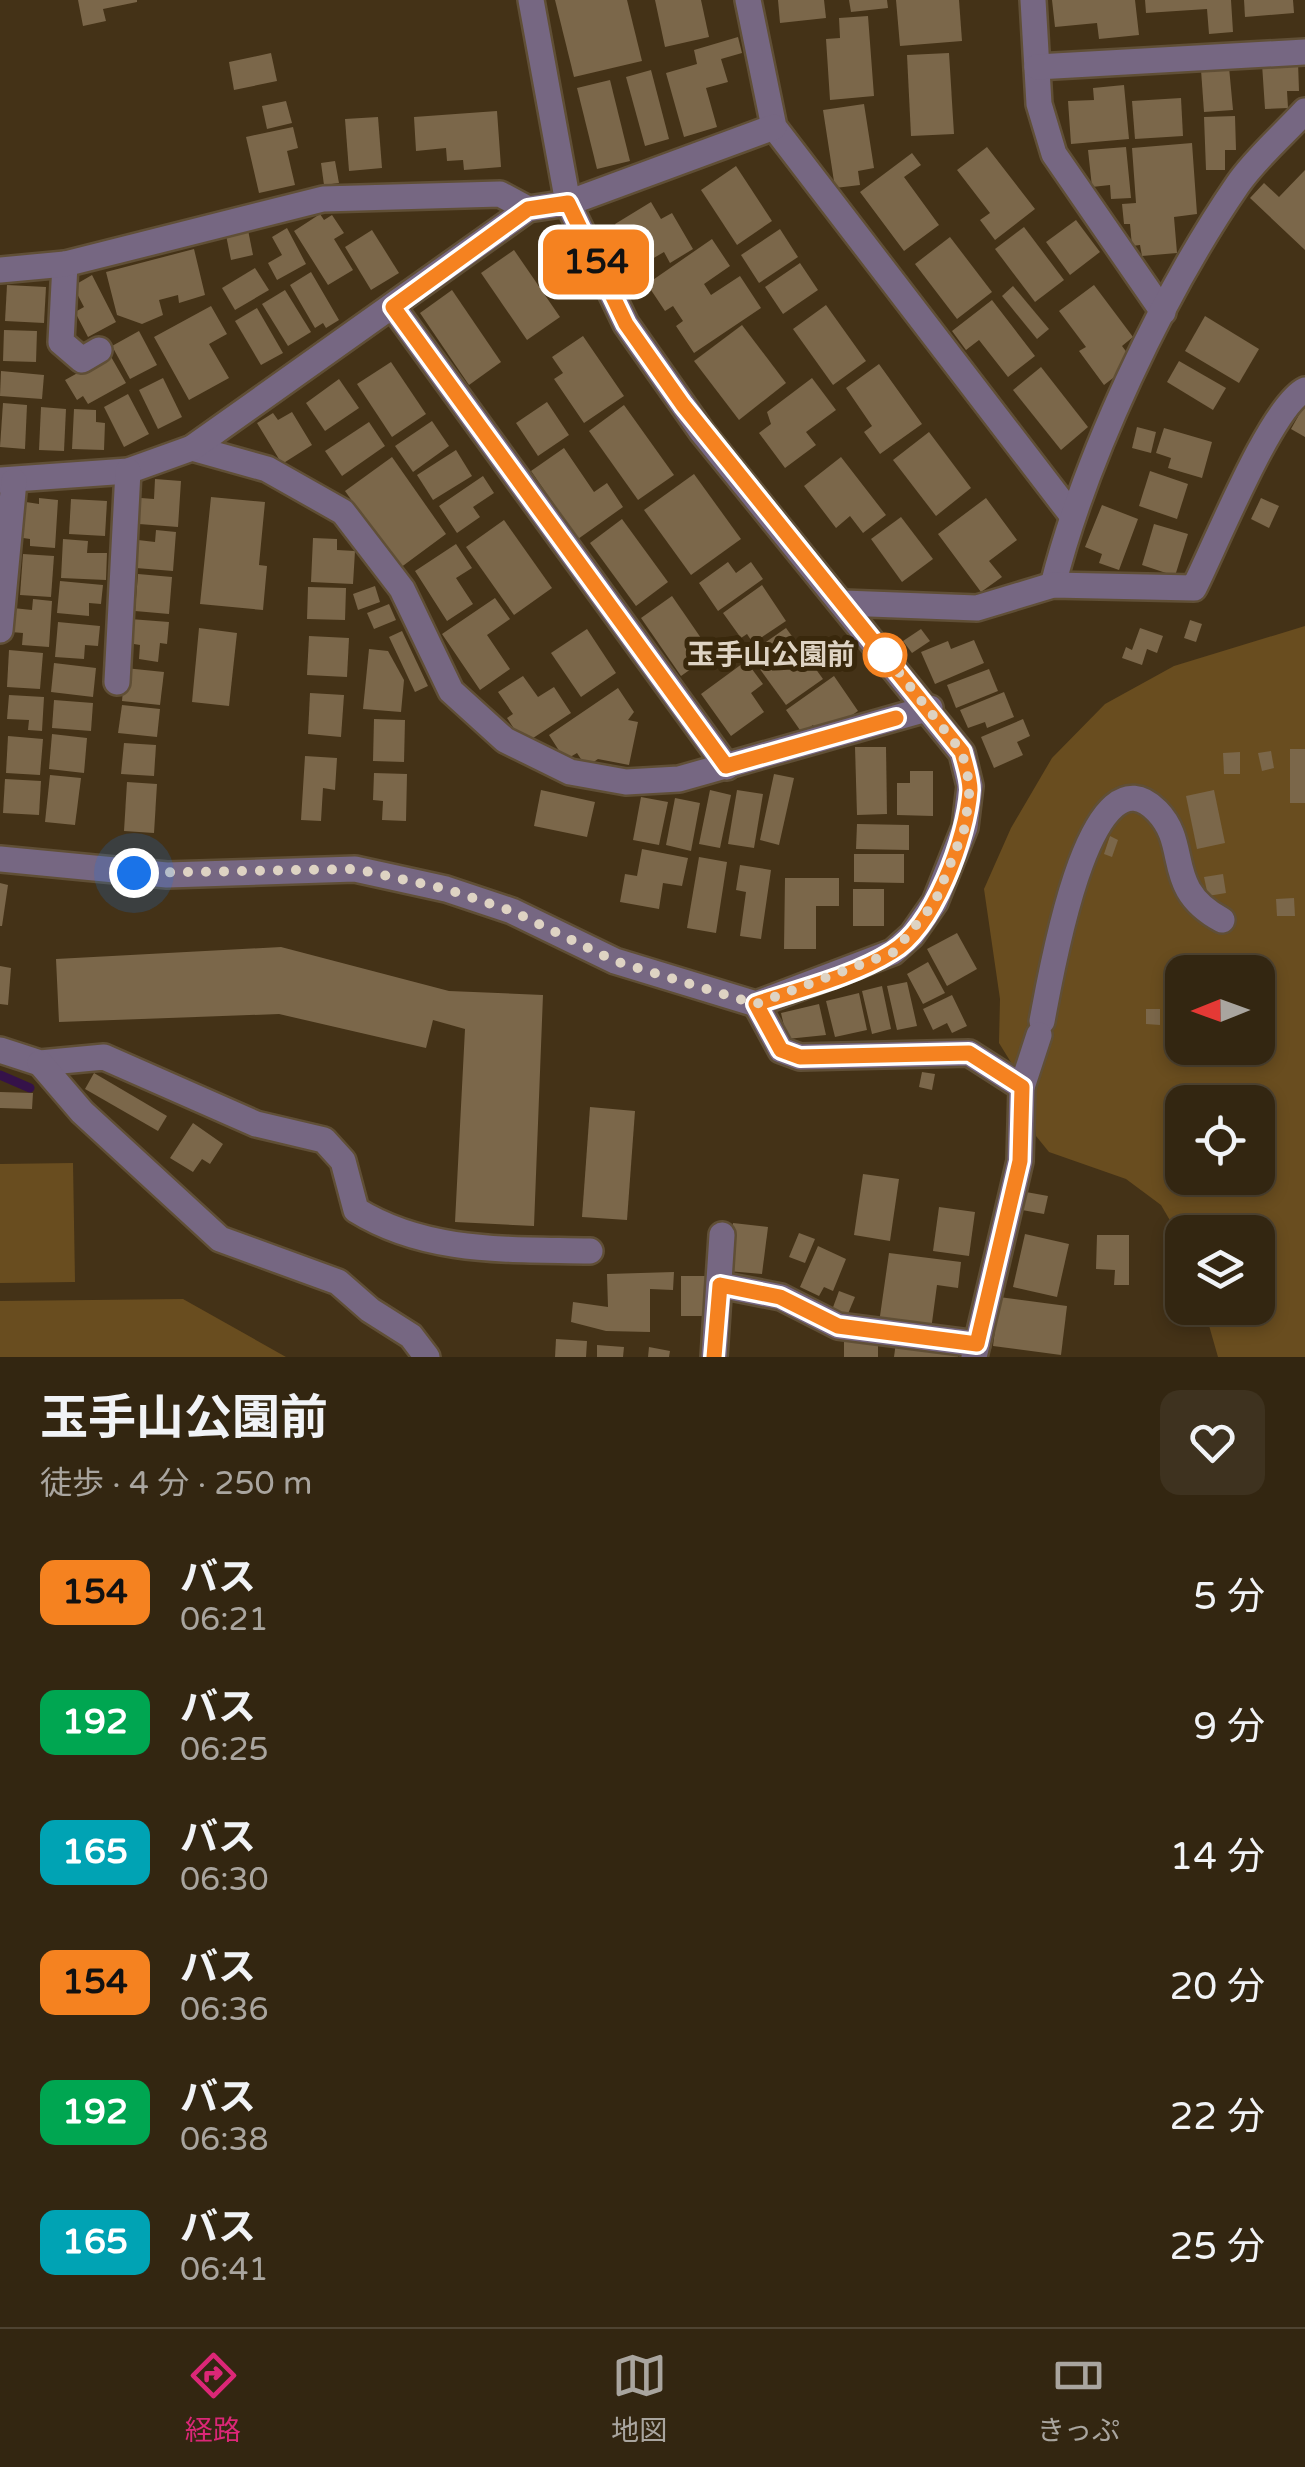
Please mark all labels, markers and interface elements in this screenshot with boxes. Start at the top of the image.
line badge: 154 [538,230,654,294]
text: 154 [563,241,629,283]
marker: 玉手山公園前 [864,634,906,676]
place label: 玉手山公園前 [687,638,855,672]
your location [109,848,159,898]
north arrow [1165,955,1275,1065]
map controls [1165,955,1275,1325]
button: locate [1165,1085,1275,1195]
button: layers [1165,1215,1275,1325]
text: 玉手山公園前 [40,1390,328,1448]
button: heart [1160,1390,1265,1495]
text: 徒歩 · 4 分 · 250 m [40,1465,312,1503]
text: バス [180,1555,256,1601]
text: 154 [62,1571,128,1613]
text: 5 分 [1193,1574,1265,1620]
text: 06:21 [180,1601,269,1639]
text: バス [180,1685,256,1731]
text: 192 [62,1701,128,1743]
text: 9 分 [1193,1704,1265,1750]
text: 06:25 [180,1731,269,1769]
text: バス [180,1815,256,1861]
text: 165 [62,1831,128,1873]
text: 14 分 [1169,1834,1265,1880]
text: 06:30 [180,1861,269,1899]
text: バス [180,1945,256,1991]
text: 154 [62,1961,128,2003]
text: 20 分 [1169,1964,1265,2010]
text: 06:36 [180,1991,269,2029]
text: バス [180,2075,256,2121]
text: 192 [62,2091,128,2133]
text: 22 分 [1169,2094,1265,2140]
text: 06:38 [180,2121,269,2159]
text: バス [180,2205,256,2251]
text: 165 [62,2221,128,2263]
text: 25 分 [1169,2224,1265,2270]
text: 06:41 [180,2251,269,2289]
tab: 経路 [185,2348,241,2448]
tab: 地図 [611,2348,667,2448]
tab: きっぷ [1037,2348,1120,2448]

